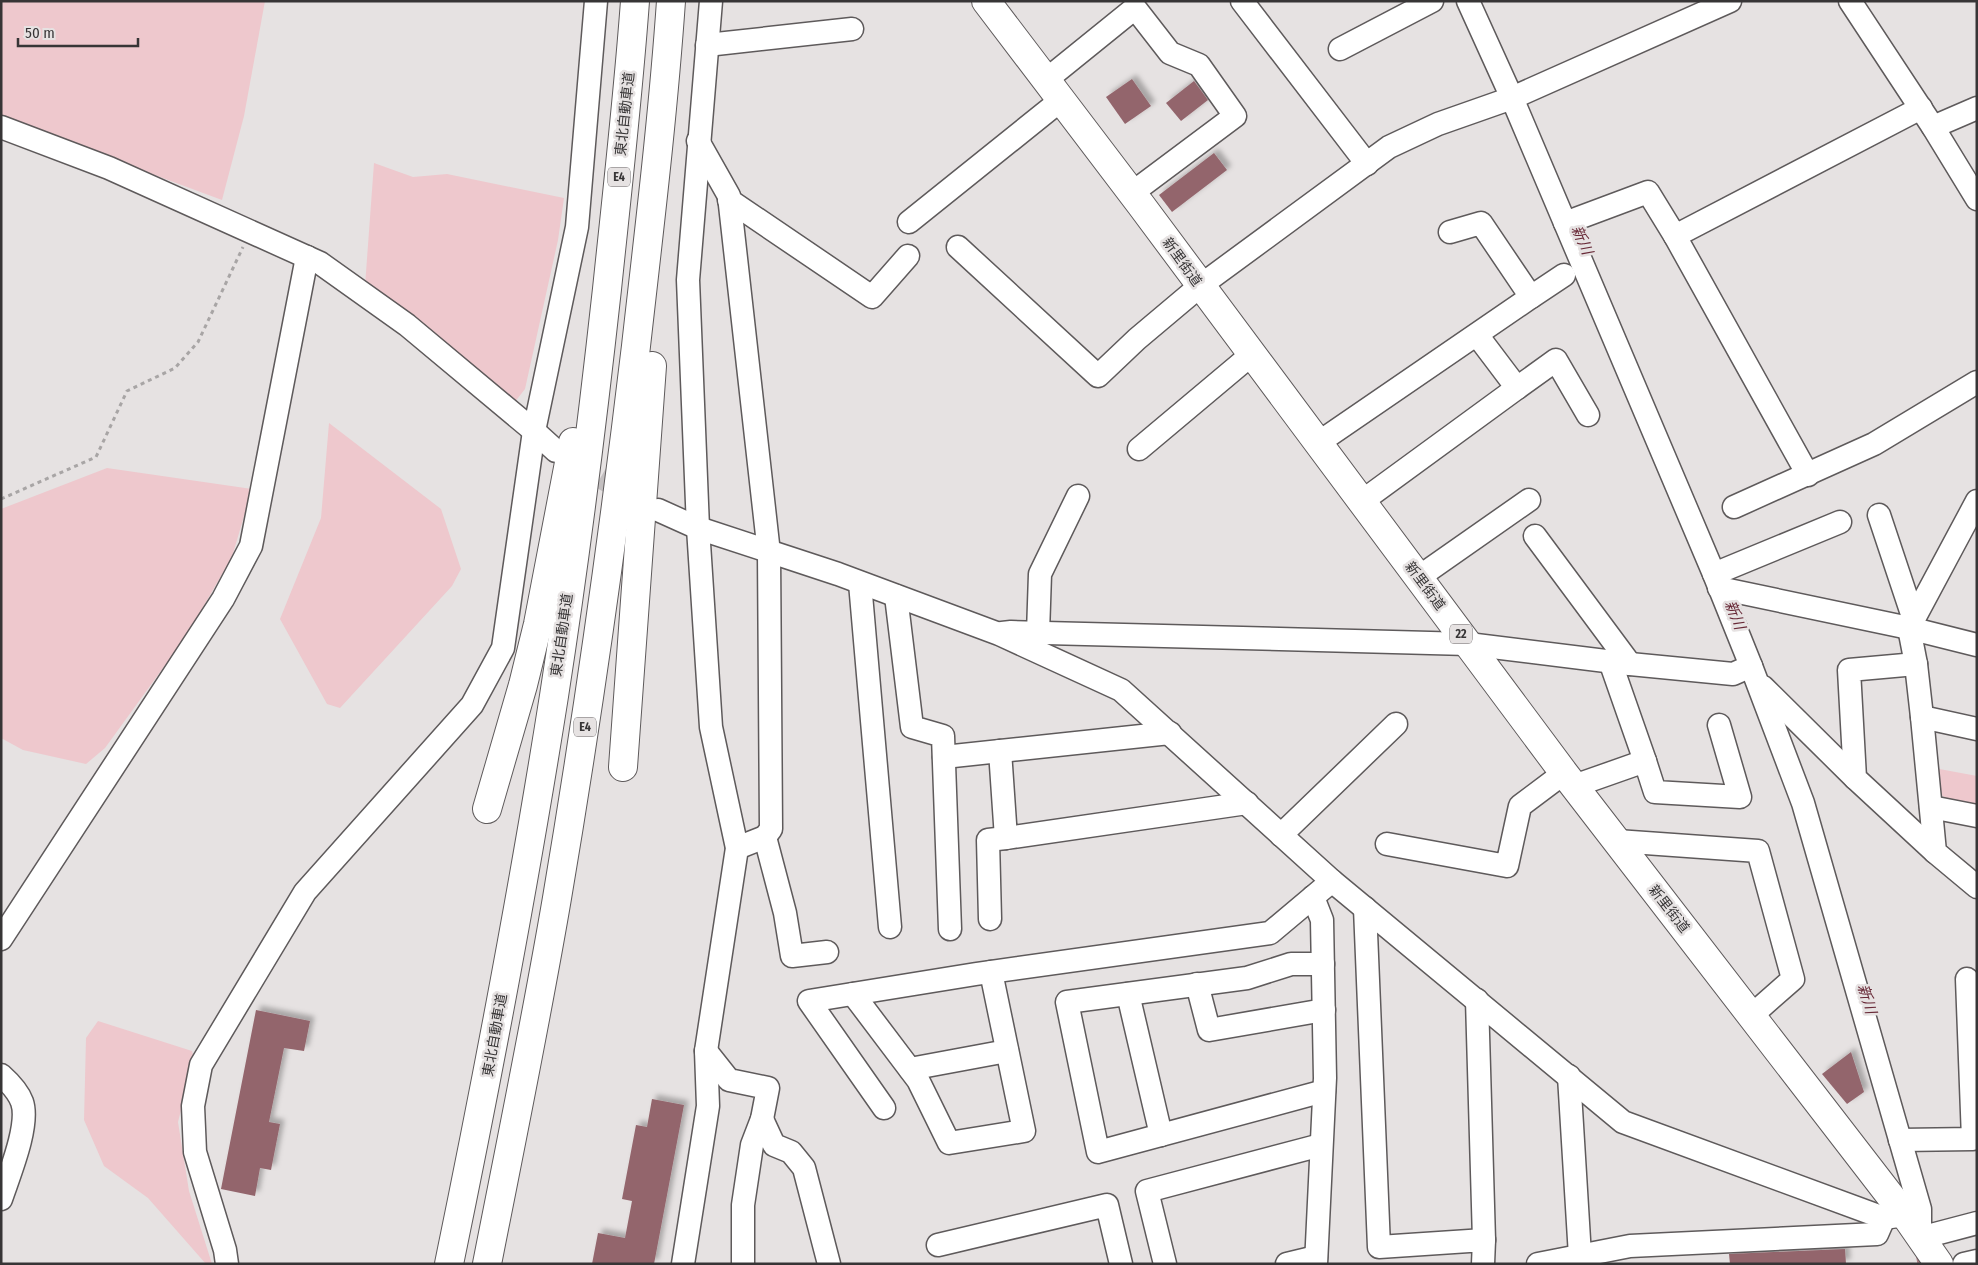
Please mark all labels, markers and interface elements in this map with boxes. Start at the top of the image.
scale bar [18,15,138,47]
text: 50 m [25,24,55,42]
street label: 東北自動車道 [612,71,638,157]
road number: E4 [608,168,630,186]
water label: 新川 [1568,223,1597,259]
street label: 新里街道 [1159,234,1205,290]
street label: 新里街道 [1401,559,1449,613]
street label: 東北自動車道 [548,592,576,678]
water label: 新川 [1721,598,1750,634]
road number: 22 [1450,624,1472,644]
road number: E4 [574,718,596,736]
street label: 新里街道 [1645,882,1693,936]
water label: 新川 [1854,982,1881,1018]
street label: 東北自動車道 [479,992,511,1078]

